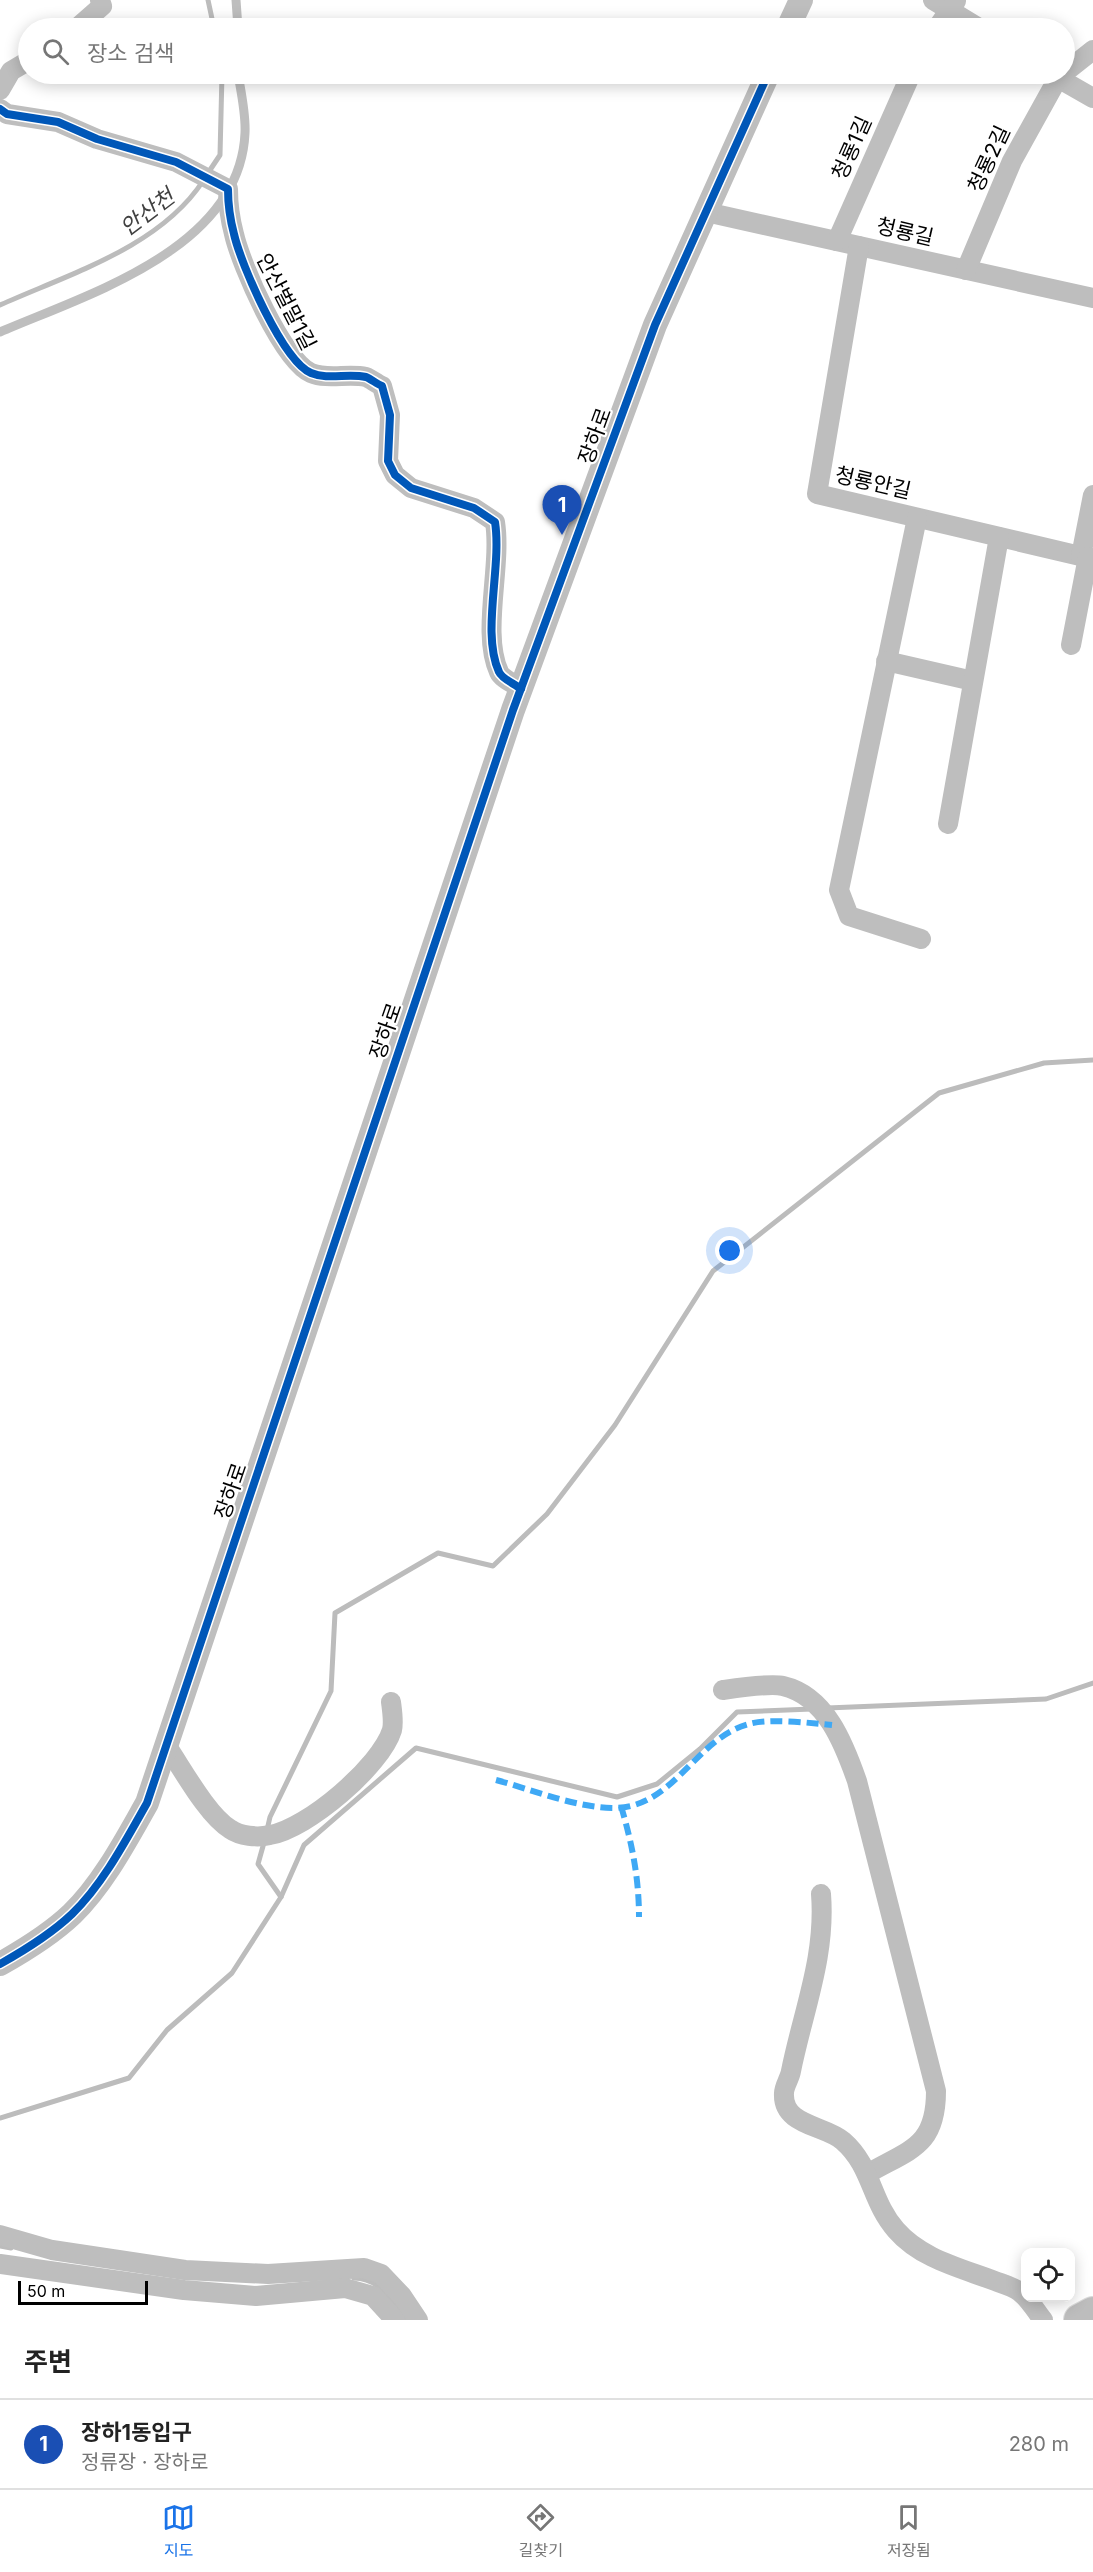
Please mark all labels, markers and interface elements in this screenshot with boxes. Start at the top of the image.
search box [18,18,1075,84]
icon: search [39,35,72,68]
text: 장소 검색 [87,40,174,66]
street label: 청룡1길 [827,112,876,183]
street label: 청룡2길 [962,121,1015,196]
water label: 안산천 [115,182,181,241]
street label: 청룡길 [874,213,936,250]
street label: 안산벌말1길 [251,249,321,354]
street label: 장하로 [573,404,616,467]
street label: 청룡안길 [833,462,914,503]
pin: 1 [542,486,582,535]
street label: 장하로 [364,999,407,1062]
your location [715,1236,744,1265]
street label: 장하로 [209,1459,252,1522]
map controls [1021,2248,1075,2302]
button: locate [1021,2248,1075,2302]
scale bar [18,2278,148,2306]
text: 50 m [27,2281,65,2301]
text: 주변 [24,2346,72,2377]
text: 장하1동입구 [81,2419,192,2445]
text: 1 [39,2432,48,2456]
text: 280 m [1009,2432,1069,2456]
text: 정류장 · 장하로 [81,2450,208,2474]
tab: 지도 [162,2501,195,2561]
tab: 길찾기 [519,2501,563,2561]
tab: 저장됨 [887,2501,931,2561]

